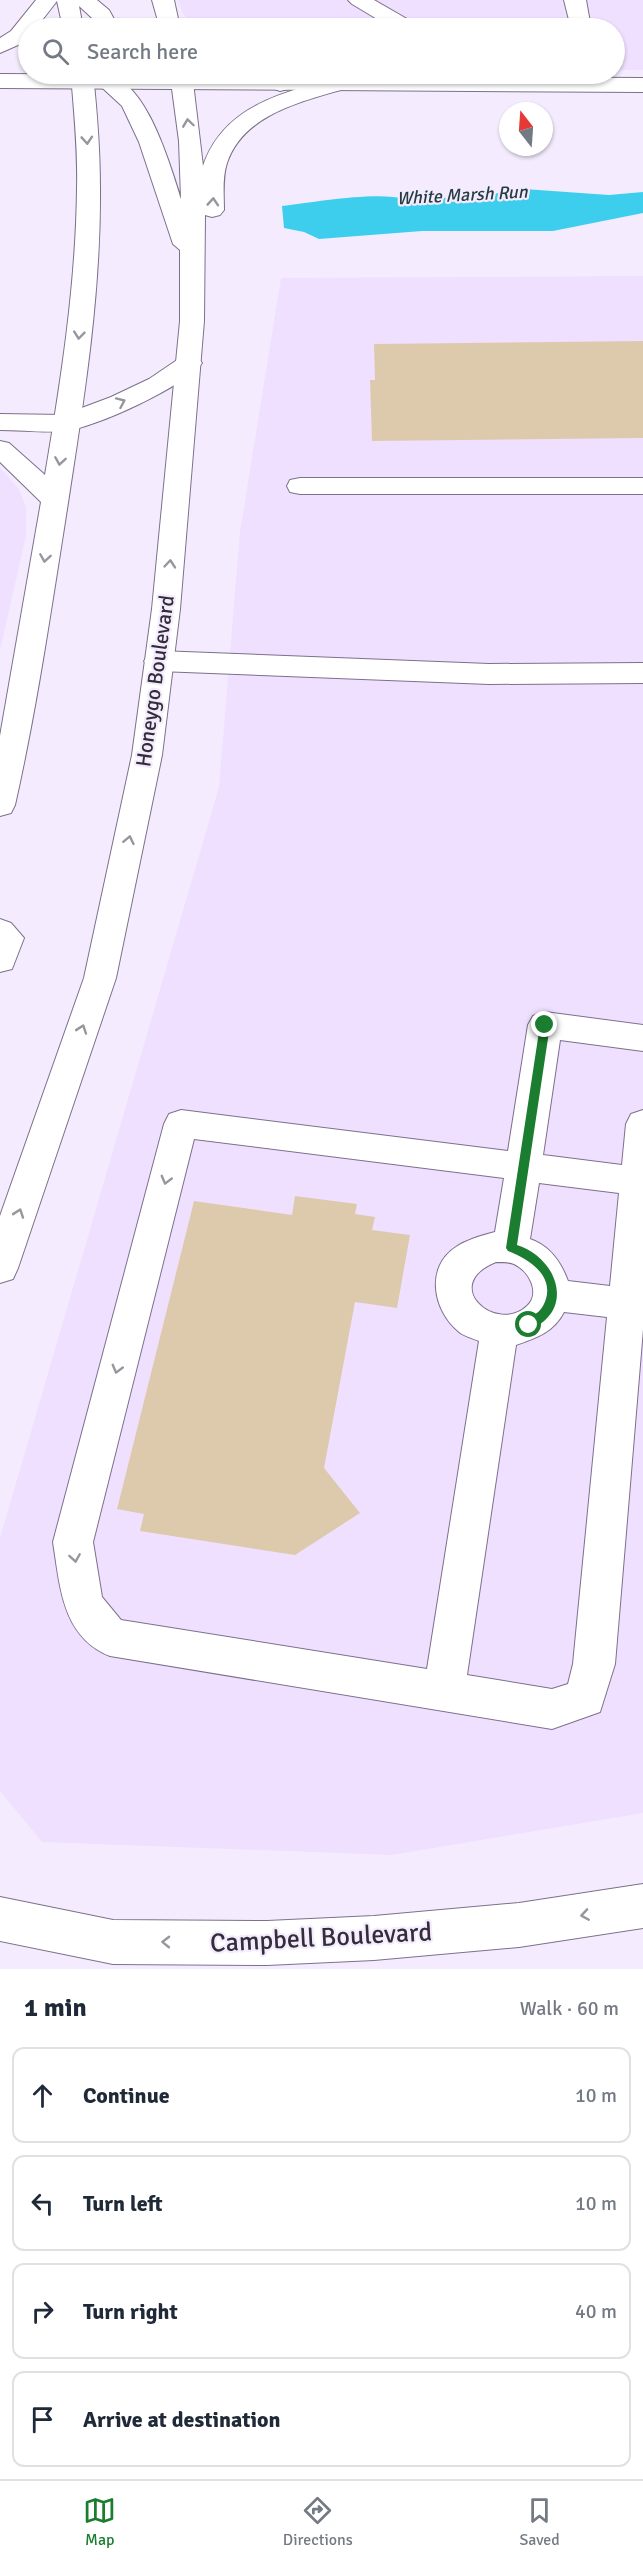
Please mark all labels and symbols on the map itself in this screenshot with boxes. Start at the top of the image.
north arrow [499,102,553,156]
one-way arrow [182,119,194,128]
one-way arrow [80,136,93,145]
water label: White Marsh Run [396,181,529,209]
one-way arrow [206,197,219,206]
one-way arrow [73,330,86,340]
one-way arrow [115,397,126,409]
one-way arrow [55,457,67,466]
one-way arrow [39,552,52,562]
one-way arrow [163,559,176,568]
street label: Honeygo Boulevard [130,593,180,769]
one-way arrow [122,835,135,845]
route end [531,1011,557,1037]
one-way arrow [75,1024,88,1035]
one-way arrow [161,1174,173,1185]
one-way arrow [12,1208,24,1219]
route start [515,1311,541,1337]
one-way arrow [112,1364,125,1374]
one-way arrow [69,1554,81,1563]
one-way arrow [581,1909,590,1921]
street label: Campbell Boulevard [209,1916,433,1960]
one-way arrow [162,1936,171,1948]

